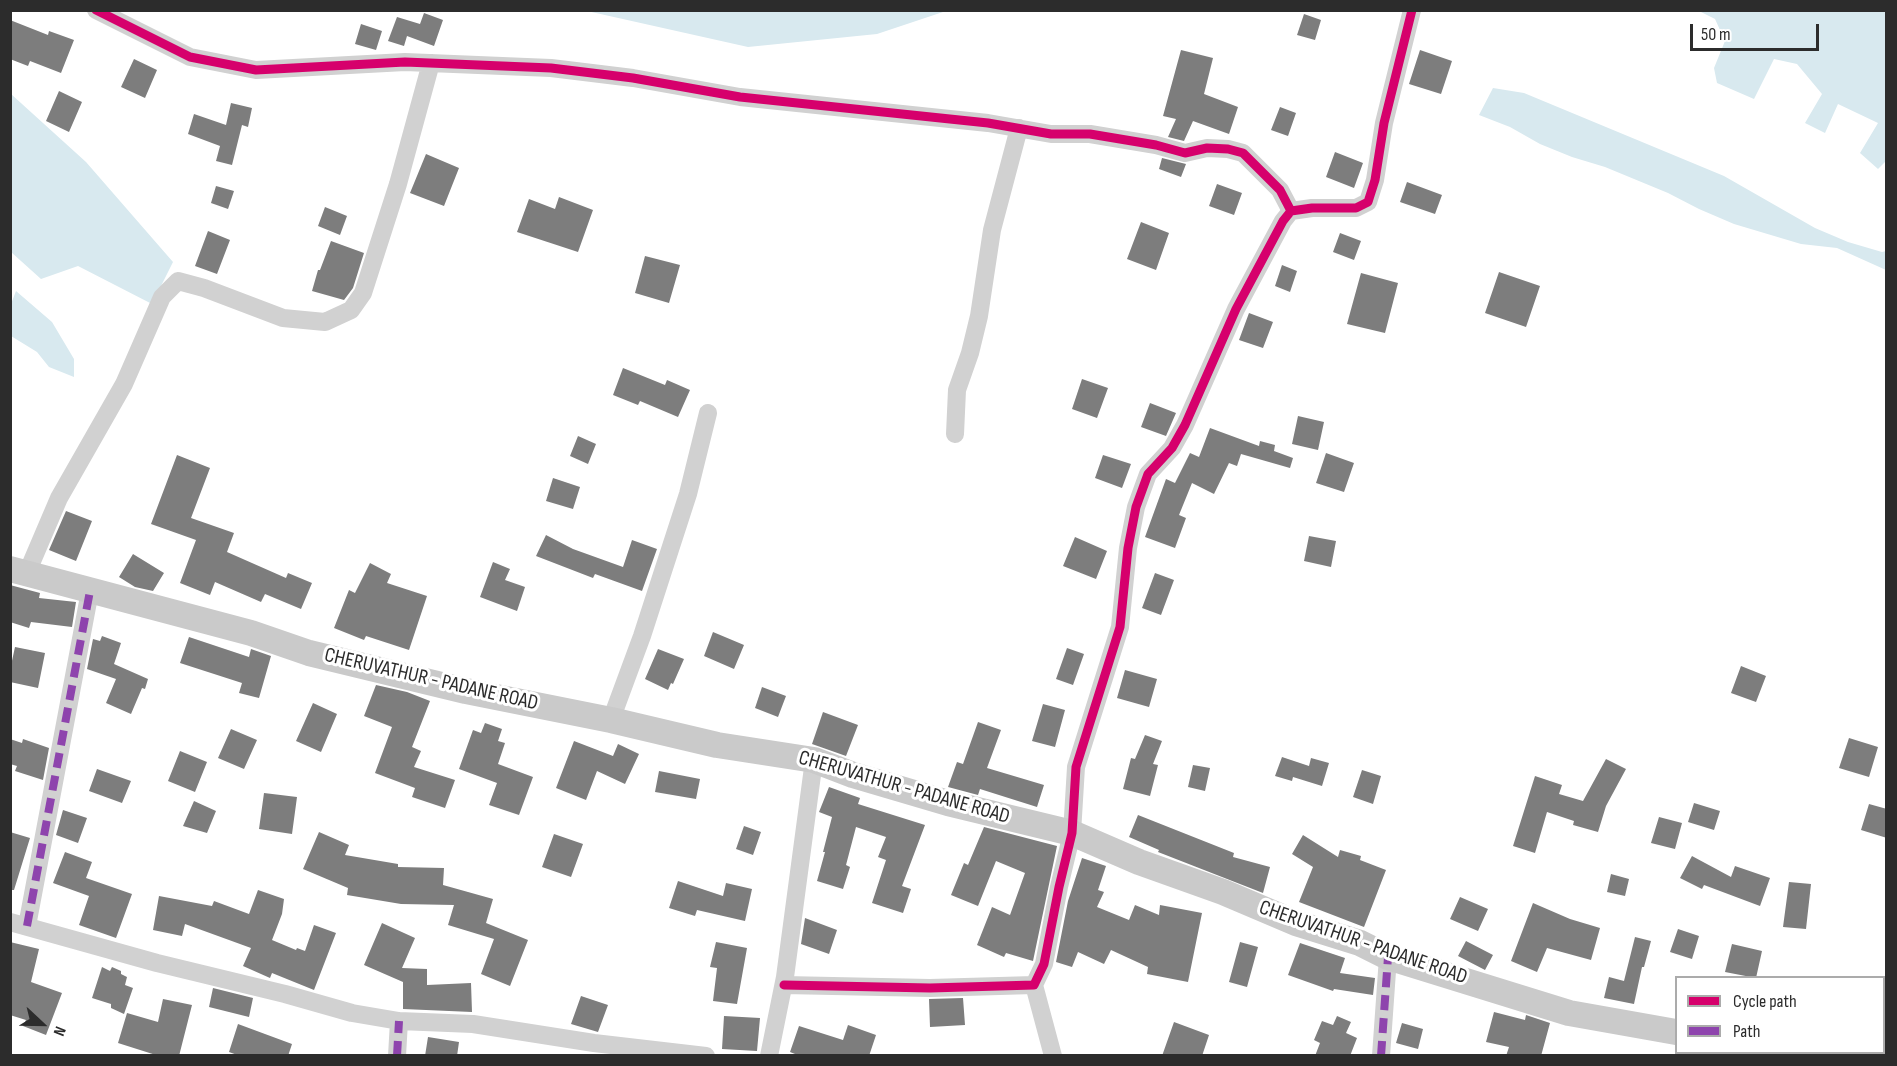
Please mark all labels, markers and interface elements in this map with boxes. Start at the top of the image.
scale bar [1693,12,1822,50]
text: 50 m [1701,24,1731,45]
street label: CHERUVATHUR - PADANE ROAD [322,643,540,717]
street label: CHERUVATHUR - PADANE ROAD [796,746,1012,830]
street label: CHERUVATHUR - PADANE ROAD [1256,896,1470,990]
legend [1675,976,1885,1054]
text: Cycle path [1733,991,1797,1012]
north arrow [12,994,72,1054]
text: Path [1733,1021,1761,1042]
text: N [49,1023,70,1038]

